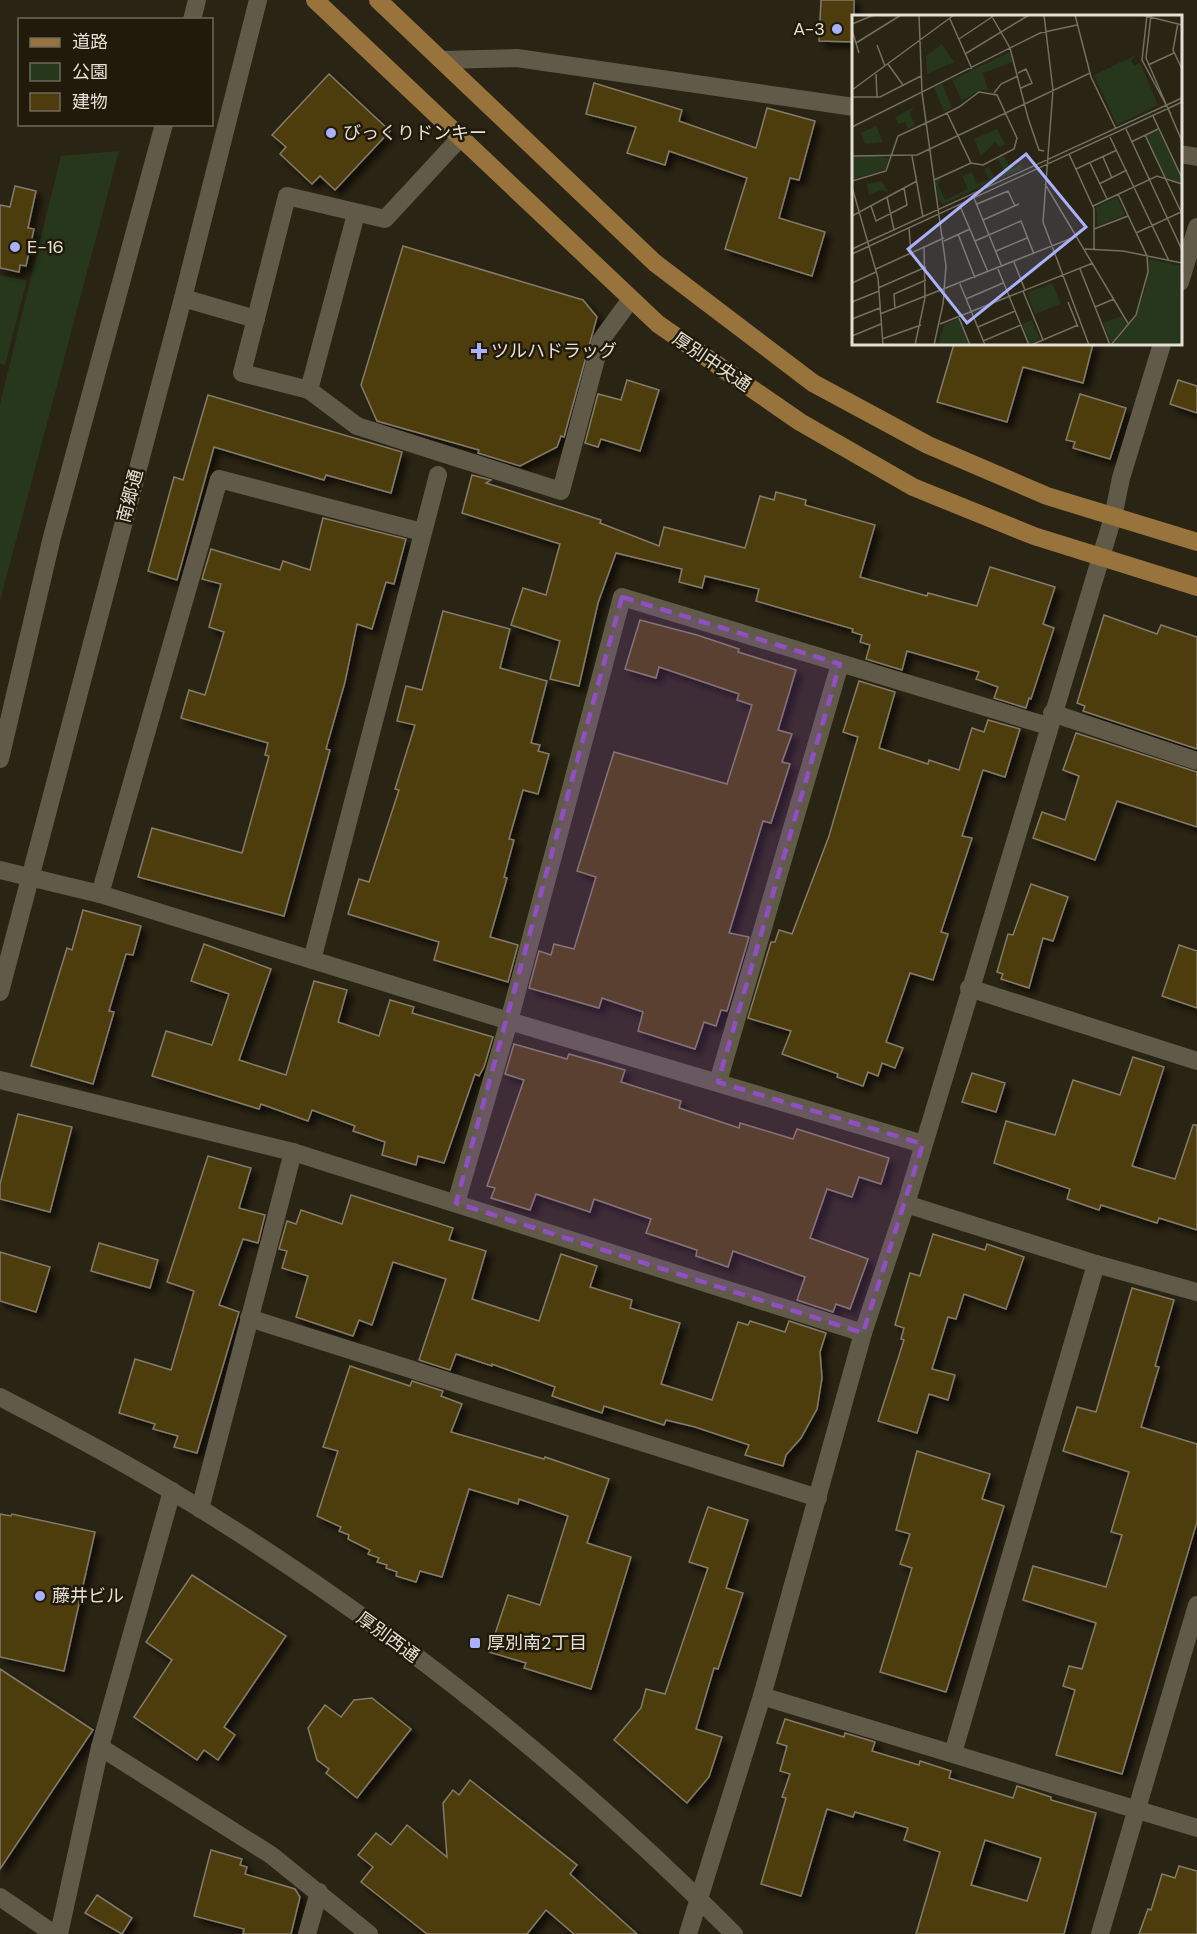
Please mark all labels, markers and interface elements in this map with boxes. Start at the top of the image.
inset map [852,15,1182,345]
place label: A-3 [793,17,825,41]
legend [18,18,213,126]
marker: A-3 [830,22,844,36]
text: 道路 [72,30,108,54]
text: 公園 [72,60,108,84]
text: 建物 [72,90,108,114]
place label: びっくりドンキー [343,121,487,145]
marker: びっくりドンキー [324,126,338,140]
place label: E-16 [27,235,64,259]
marker: E-16 [8,240,22,254]
street label: 厚別中央通 [668,327,756,397]
place label: ツルハドラッグ [491,339,617,363]
marker: ツルハドラッグ [472,344,486,358]
street label: 南郷通 [111,467,149,525]
place label: 藤井ビル [52,1584,124,1608]
marker: 藤井ビル [33,1589,47,1603]
street label: 厚別西通 [352,1606,424,1668]
place label: 厚別南2丁目 [487,1631,587,1655]
marker: 厚別南2丁目 [468,1636,482,1650]

